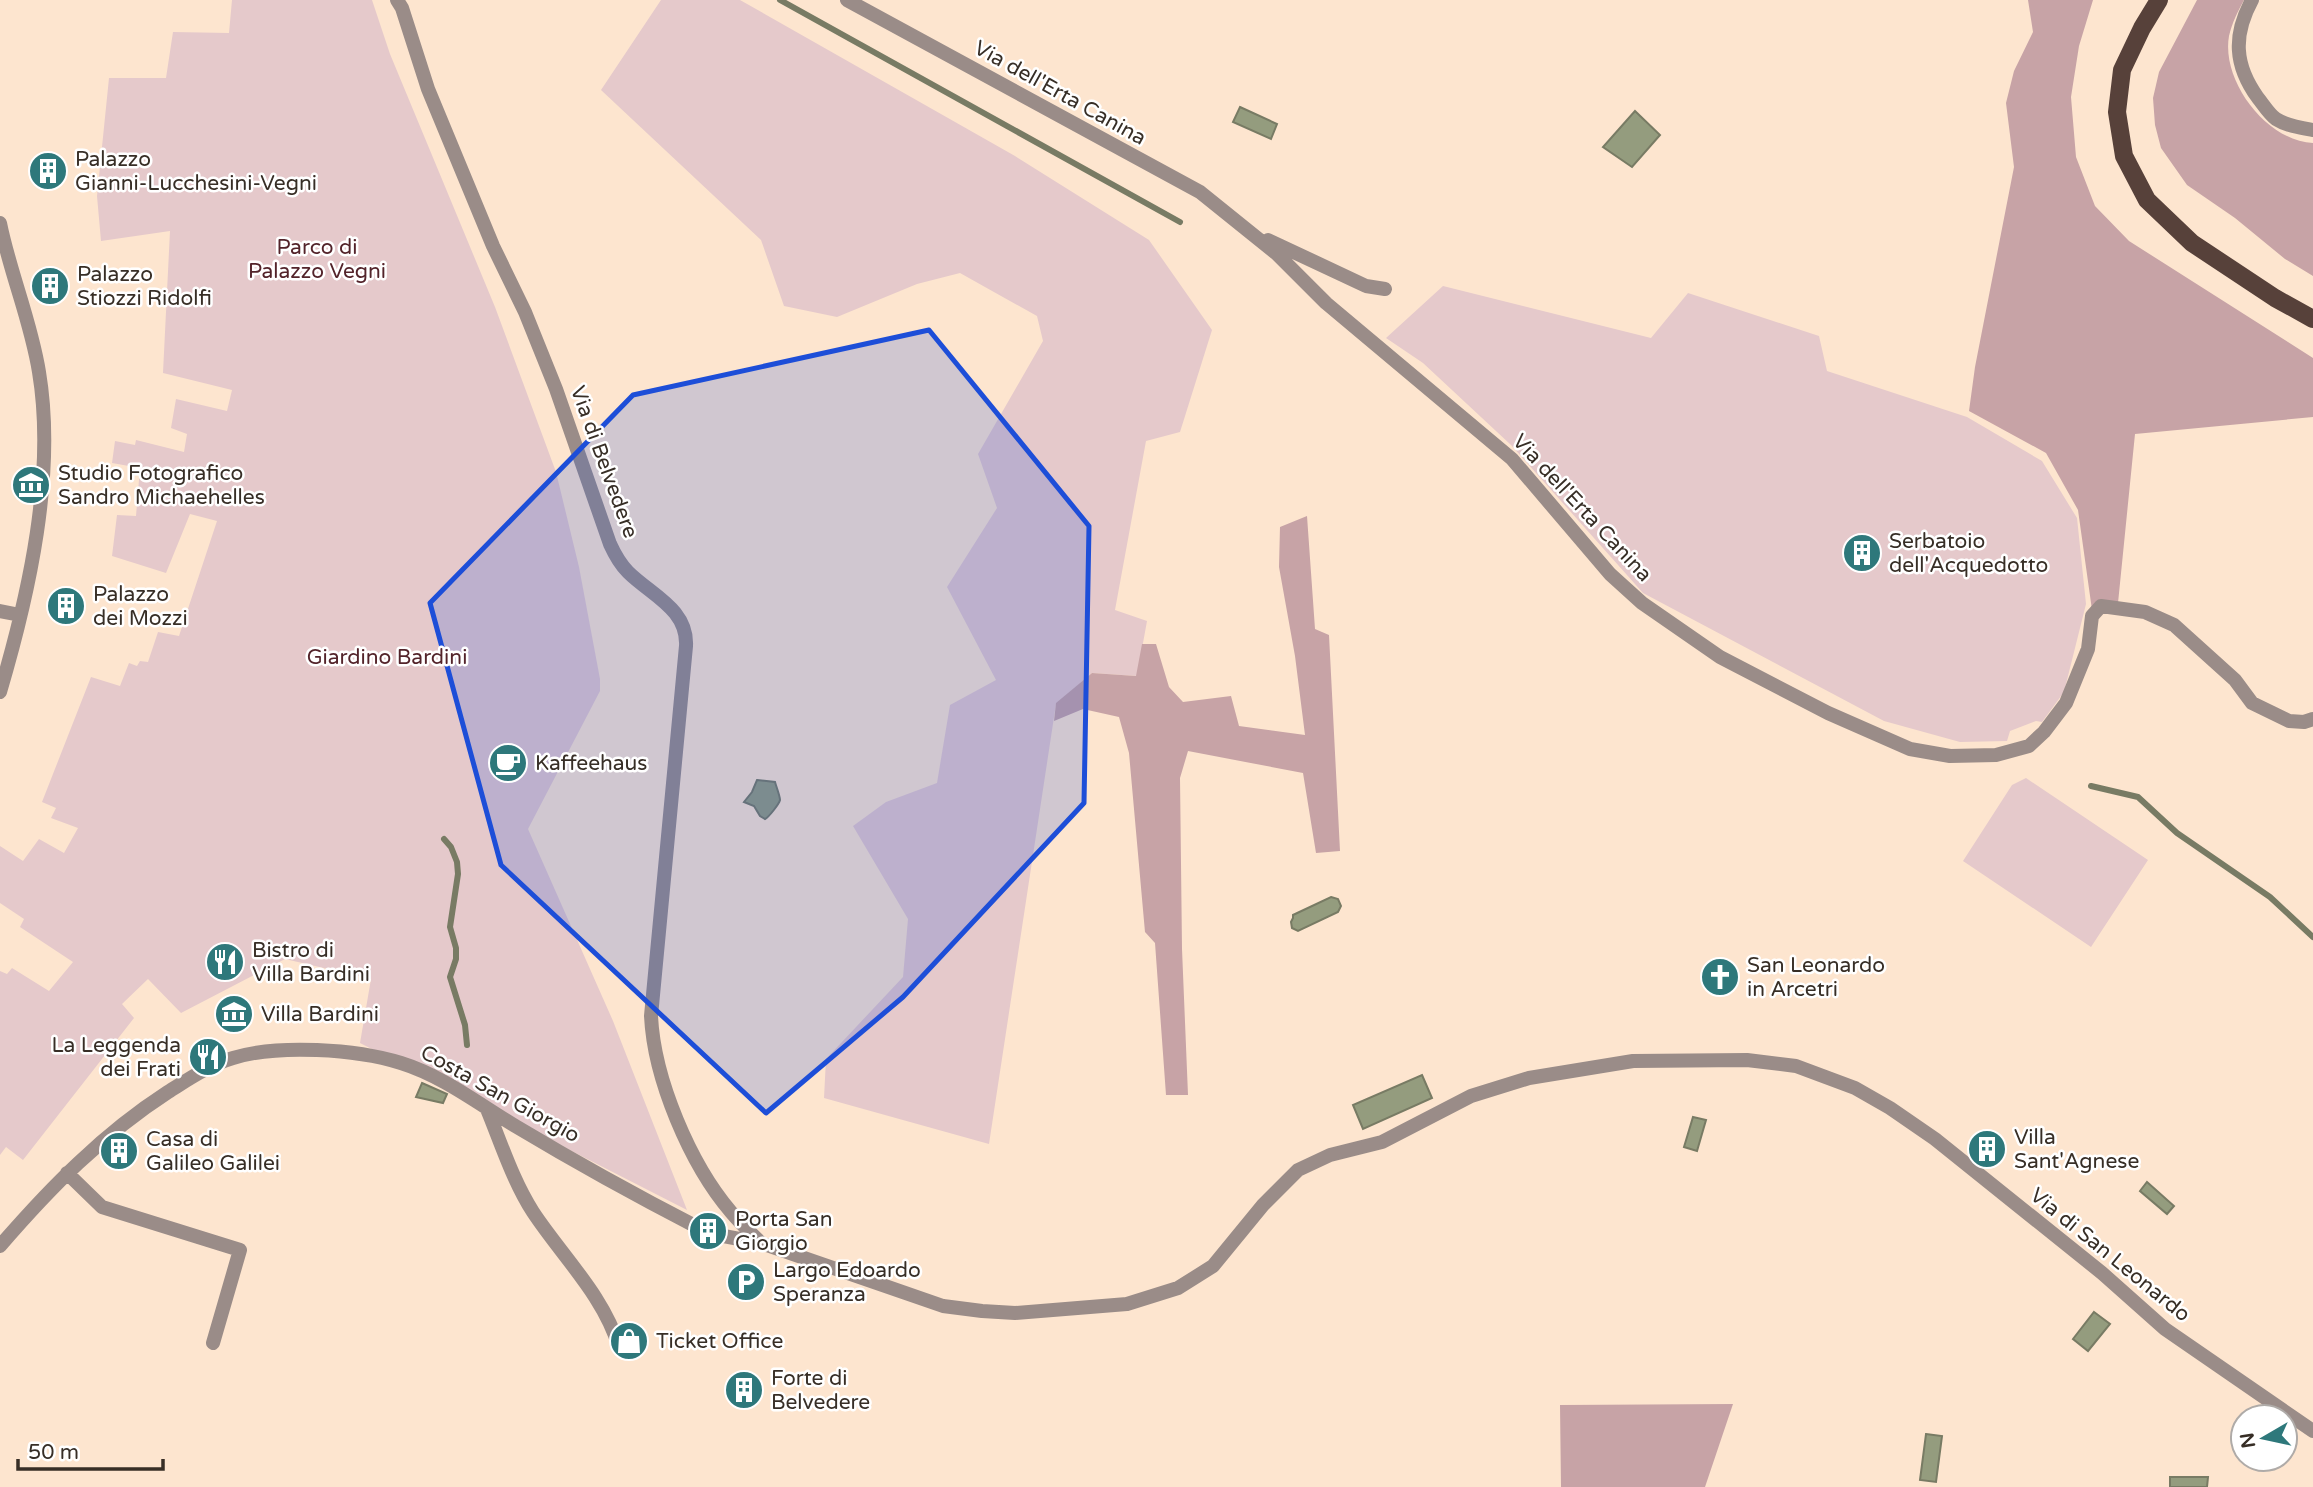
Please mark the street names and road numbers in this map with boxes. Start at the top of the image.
street label: Via dell'Erta Canina [970,35,1150,151]
street label: Via di Belvedere [565,383,643,542]
street label: Via dell'Erta Canina [1507,429,1657,587]
street label: Costa San Giorgio [416,1040,584,1148]
street label: Via di San Leonardo [2025,1183,2195,1327]

